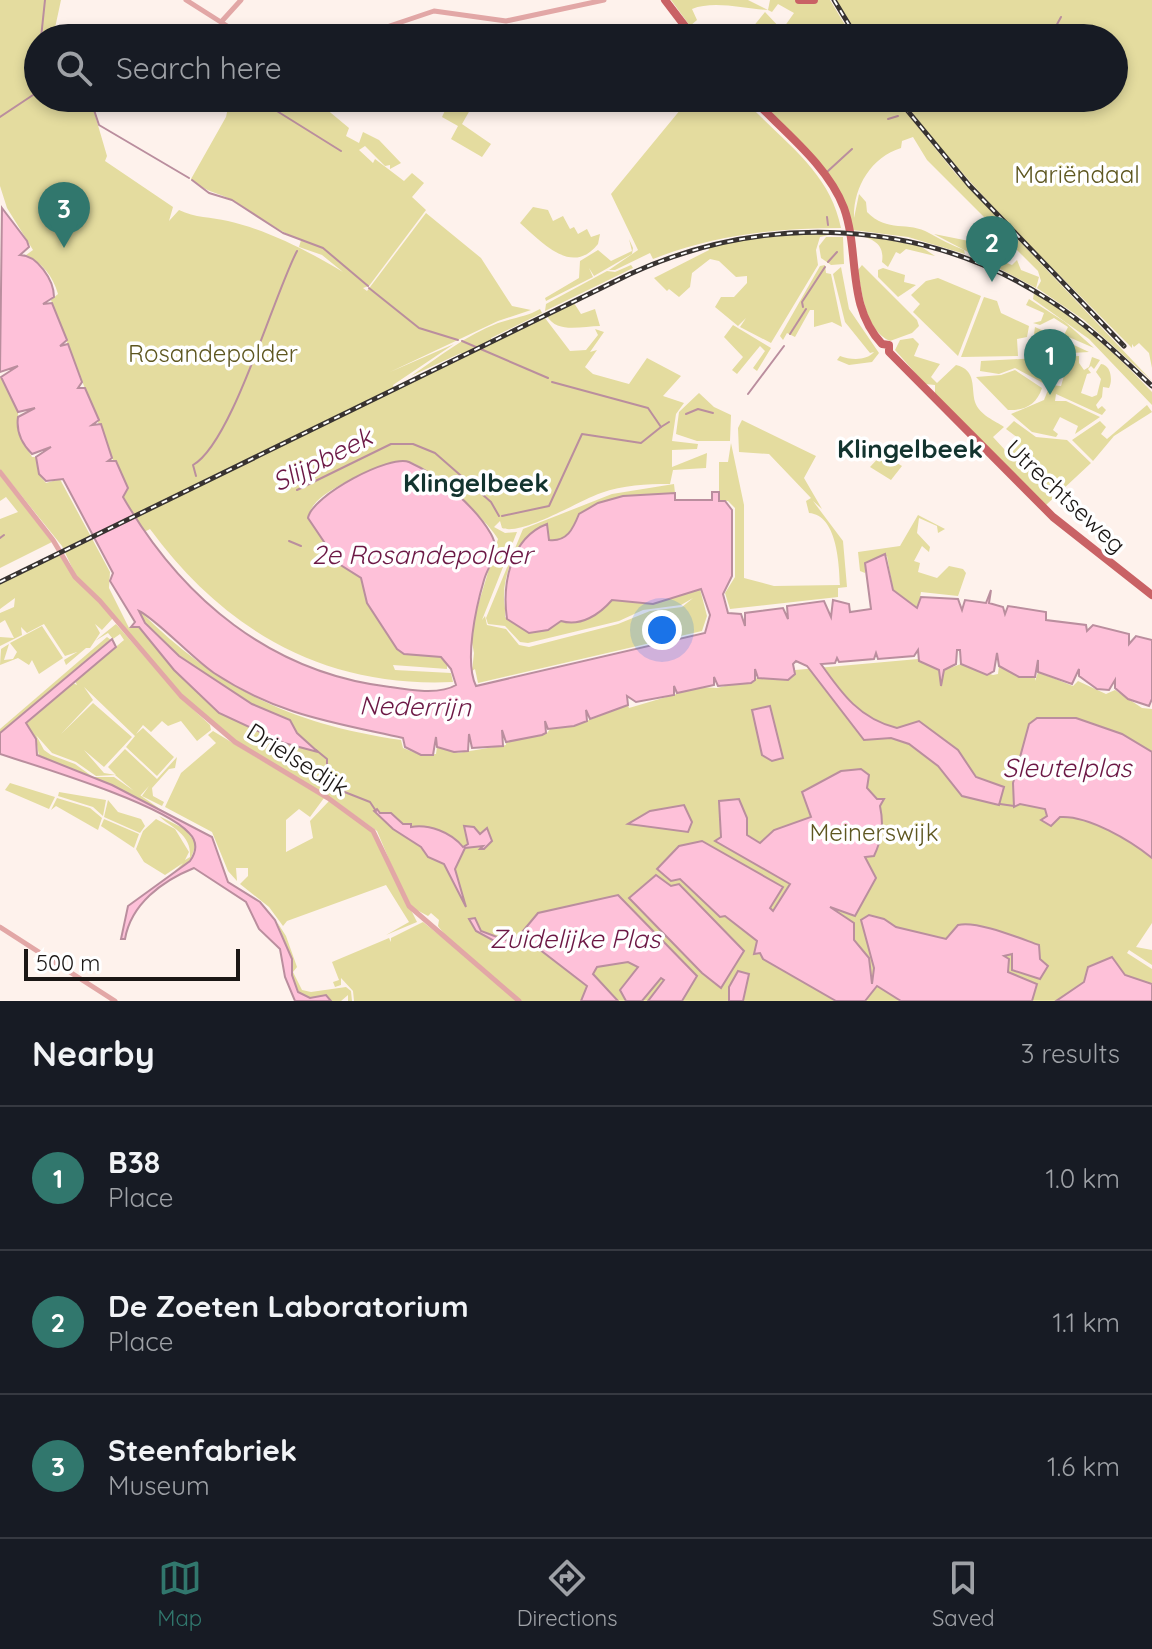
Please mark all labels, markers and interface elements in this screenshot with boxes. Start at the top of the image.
search box [24,24,1128,112]
icon: search [52,46,96,90]
text: Search here [116,49,282,87]
park label: Mariëndaal [1014,159,1140,189]
pin: 3 [38,182,90,248]
pin: 2 [966,216,1018,282]
pin: 1 [1024,329,1076,395]
park label: Rosandepolder [128,338,298,368]
water label: Slijpbeek [266,419,379,498]
district label: Klingelbeek [837,432,983,465]
street label: Utrechtseweg [1000,433,1132,559]
district label: Klingelbeek [403,466,549,499]
water label: 2e Rosandepolder [312,538,535,571]
your location [642,610,682,650]
water label: Nederrijn [359,689,472,723]
street label: Drielsedijk [241,716,355,802]
water label: Sleutelplas [1003,751,1133,784]
park label: Meinerswijk [810,817,938,847]
water label: Zuidelijke Plas [490,922,662,955]
scale bar [24,945,240,981]
text: 500 m [36,949,100,977]
text: Nearby [32,1032,155,1075]
text: 3 results [1021,1037,1120,1070]
text: B38 [108,1143,160,1181]
text: 1 [53,1162,63,1195]
text: 1.0 km [1045,1162,1120,1195]
text: Place [108,1181,173,1214]
text: De Zoeten Laboratorium [108,1287,469,1325]
text: 2 [51,1306,65,1339]
text: 1.1 km [1052,1306,1120,1339]
text: Place [108,1325,173,1358]
text: Steenfabriek [108,1431,297,1469]
text: 3 [51,1450,65,1483]
text: 1.6 km [1047,1450,1120,1483]
text: Museum [108,1469,210,1502]
tab: Map [157,1556,202,1632]
tab: Directions [517,1556,617,1632]
tab: Saved [932,1556,995,1632]

